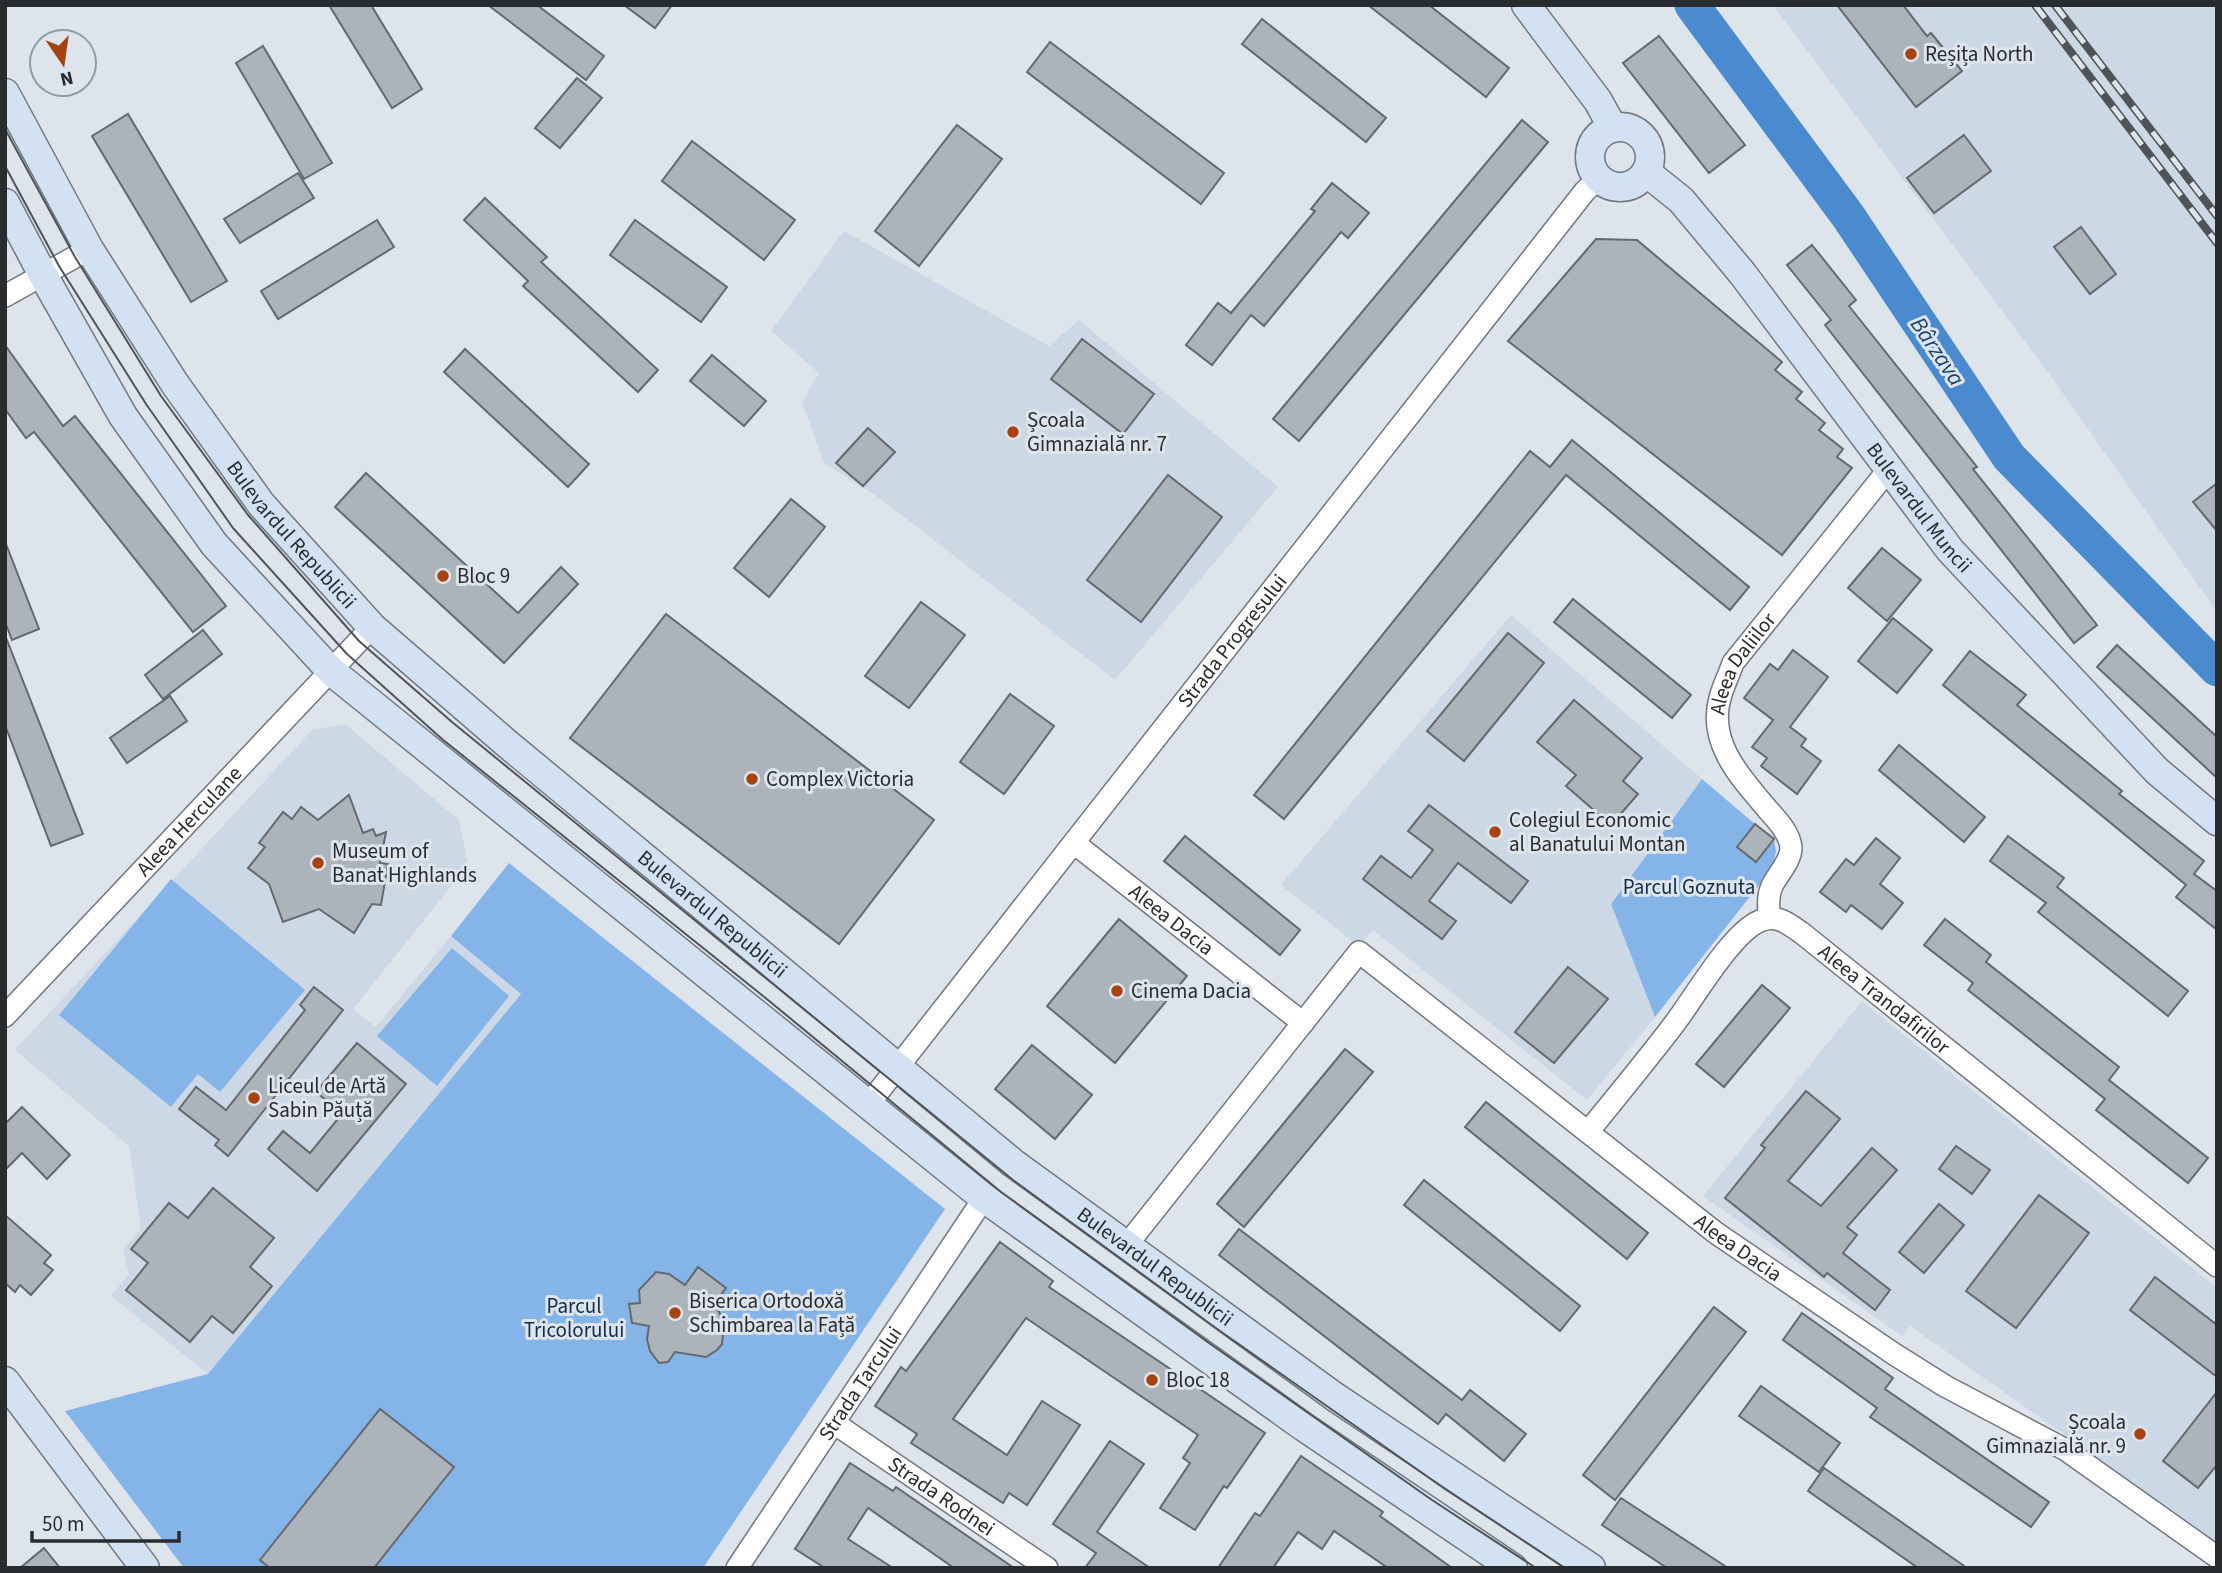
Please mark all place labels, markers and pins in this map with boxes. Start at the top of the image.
place label: Reșița North [1925,39,2033,69]
marker: Reșița North [1903,46,1919,62]
place label: Școala Gimnazială nr. 7 [1027,405,1167,459]
marker: Școala Gimnazială nr. 7 [1005,424,1021,440]
place label: Bloc 9 [457,561,510,591]
marker: Bloc 9 [435,568,451,584]
place label: Complex Victoria [766,764,914,794]
marker: Complex Victoria [744,771,760,787]
place label: Colegiul Economic al Banatului Montan [1509,805,1685,859]
marker: Colegiul Economic al Banatului Montan [1487,824,1503,840]
place label: Museum of Banat Highlands [332,836,477,890]
marker: Museum of Banat Highlands [310,855,326,871]
place label: Cinema Dacia [1131,976,1251,1006]
marker: Cinema Dacia [1109,983,1125,999]
place label: Liceul de Artă Sabin Păuță [268,1071,386,1125]
marker: Liceul de Artă Sabin Păuță [246,1090,262,1106]
place label: Biserica Ortodoxă Schimbarea la Față [689,1286,855,1340]
marker: Biserica Ortodoxă Schimbarea la Față [667,1305,683,1321]
place label: Bloc 18 [1166,1365,1230,1395]
marker: Bloc 18 [1144,1372,1160,1388]
place label: Școala Gimnazială nr. 9 [1986,1407,2126,1461]
marker: Școala Gimnazială nr. 9 [2132,1426,2148,1442]

